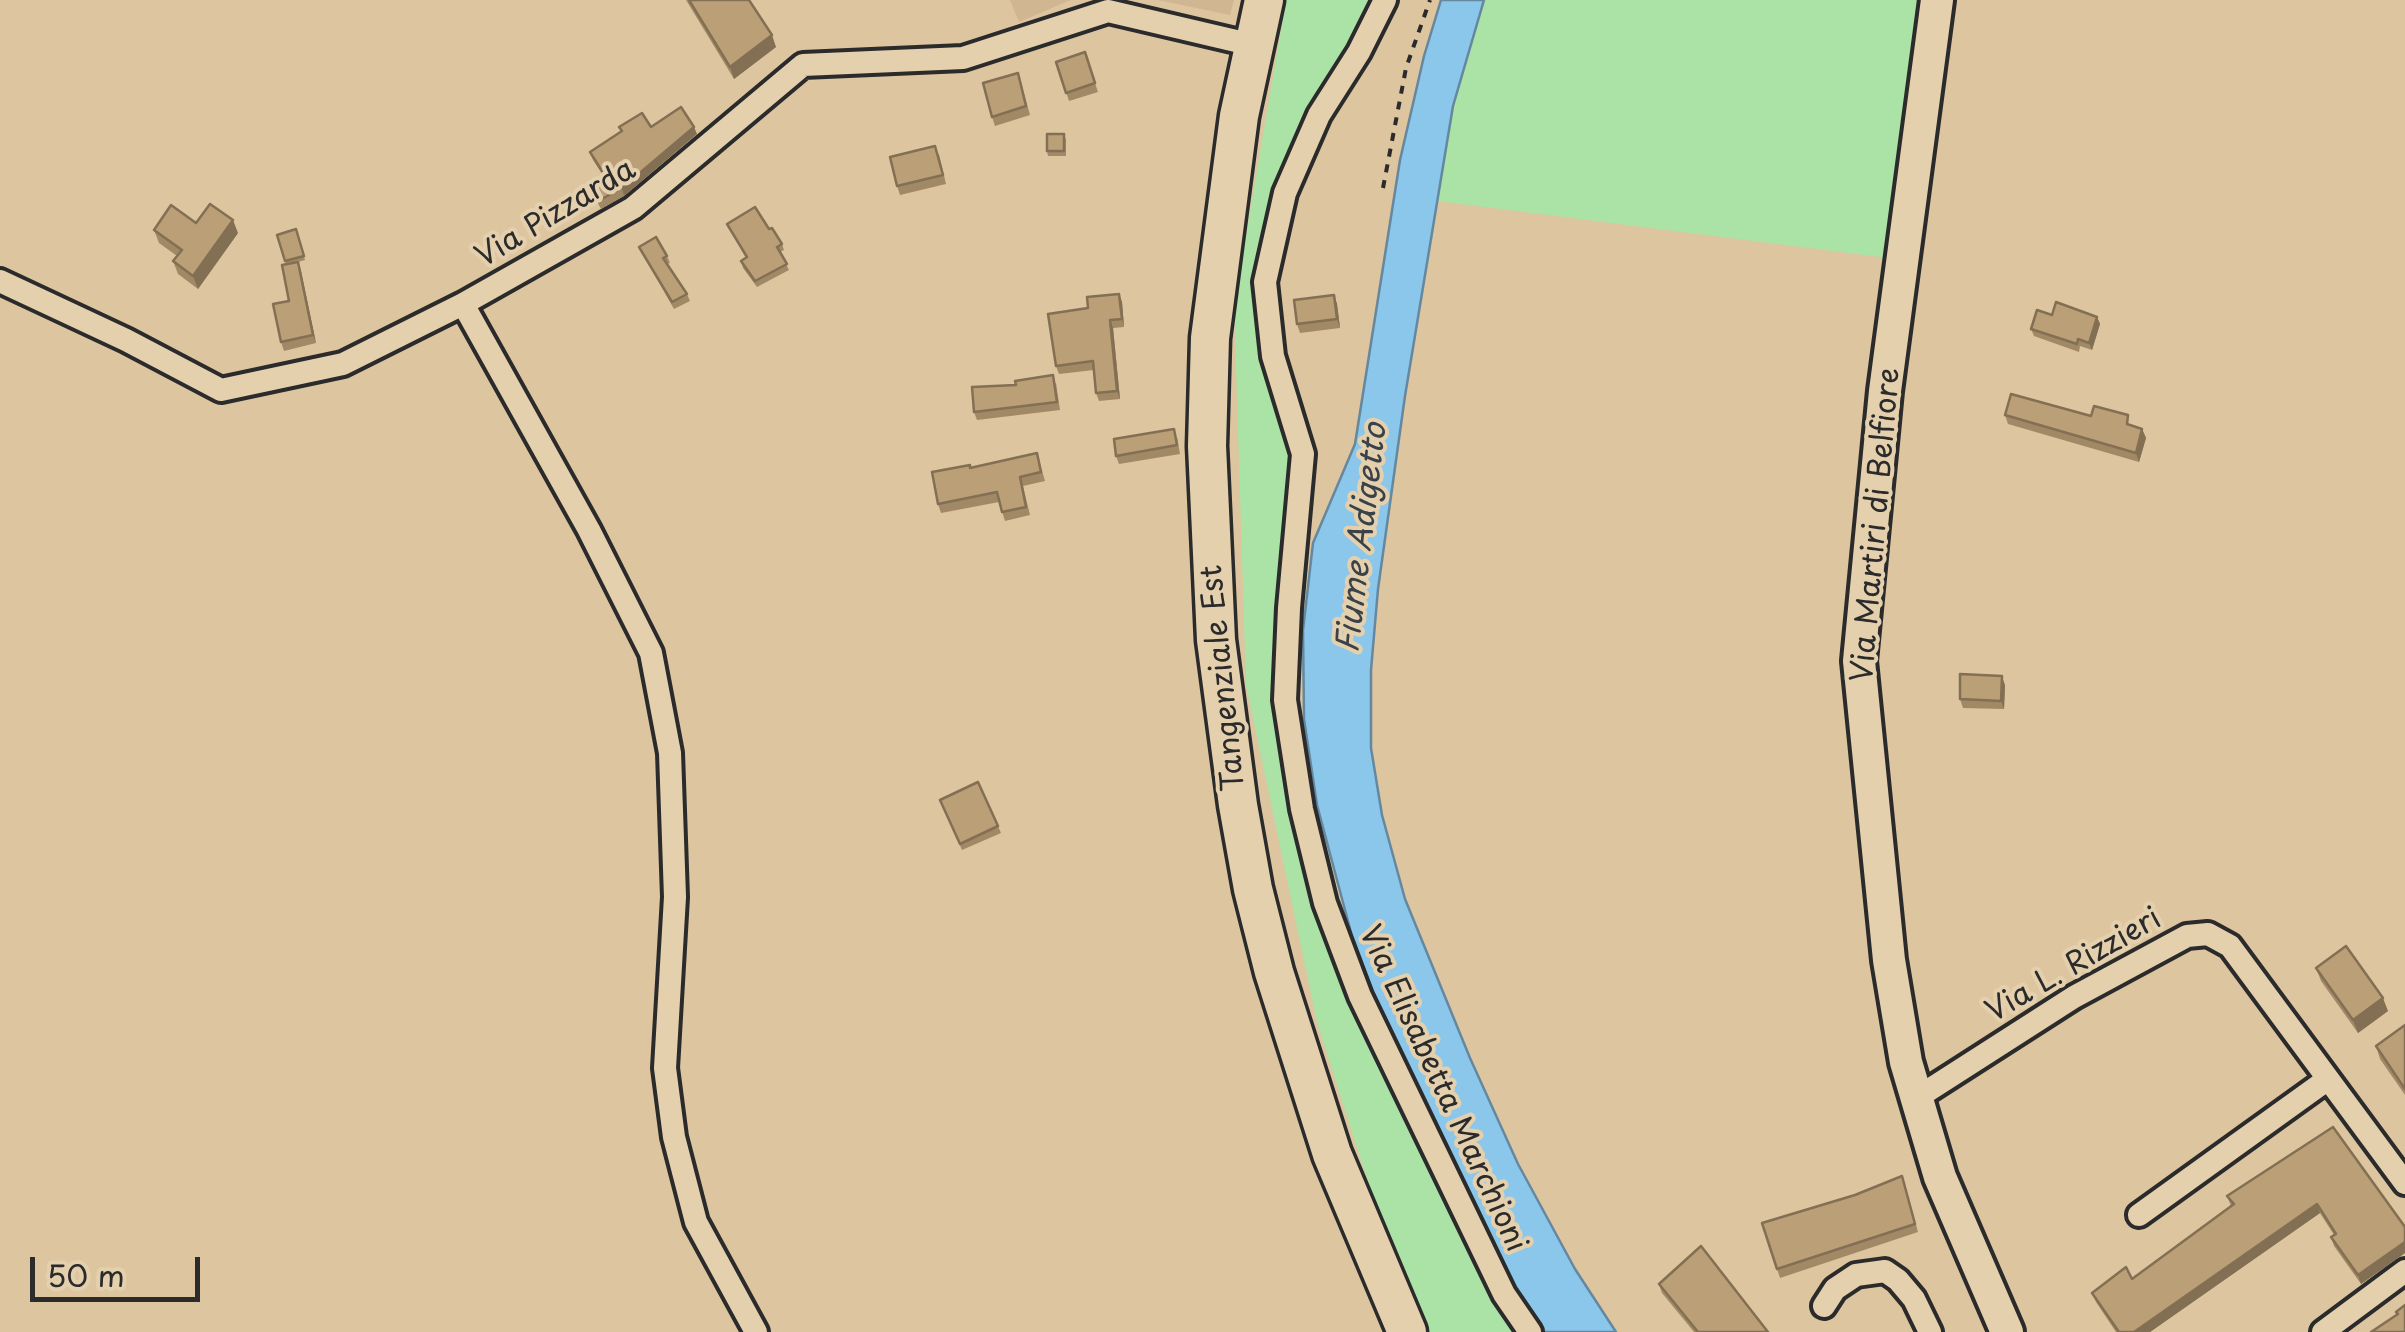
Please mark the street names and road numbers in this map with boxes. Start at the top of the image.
street label: Via Pizzarda [470,152,642,276]
street label: Via Martiri di Belfiore [1845,366,1909,684]
street label: Tangenziale Est [1194,563,1254,793]
street label: Via L. Rizzieri [1980,901,2168,1031]
street label: Via Elisabetta Marchioni [1350,920,1534,1258]

